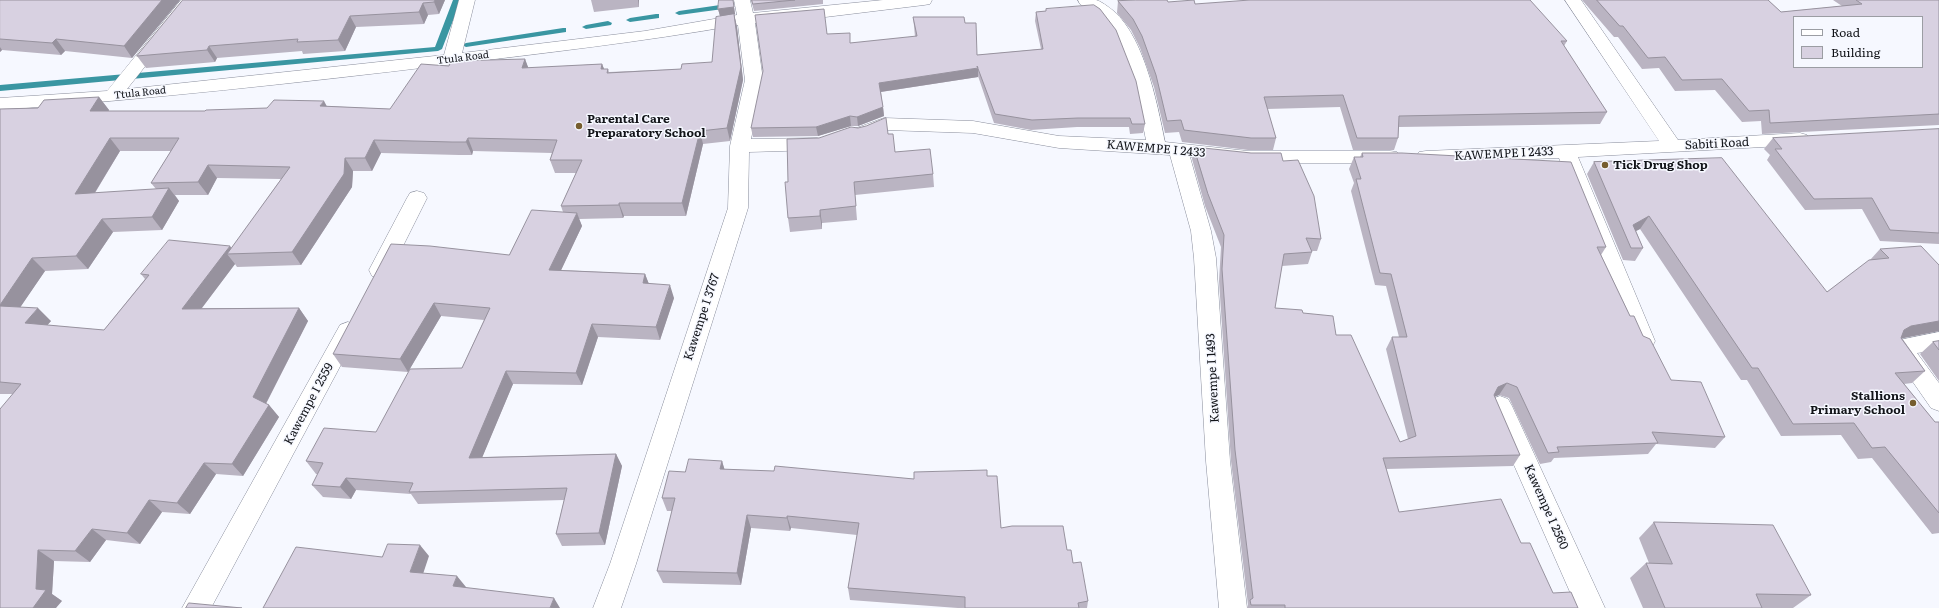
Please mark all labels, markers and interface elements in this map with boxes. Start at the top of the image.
legend [1793,16,1923,68]
text: Road [1831,23,1860,41]
text: Building [1831,43,1880,61]
street label: Ttula Road [436,49,490,67]
street label: Ttula Road [113,84,167,102]
place label: Parental Care Preparatory School [587,112,706,140]
marker: Parental Care Preparatory School [574,121,584,131]
street label: Sabiti Road [1684,135,1750,153]
street label: KAWEMPE I 2433 [1106,137,1206,161]
street label: KAWEMPE I 2433 [1454,144,1554,164]
place label: Tick Drug Shop [1613,158,1708,172]
marker: Tick Drug Shop [1600,160,1610,170]
street label: Kawempe I 3767 [681,272,723,362]
street label: Kawempe I 1493 [1203,333,1223,423]
street label: Kawempe I 2559 [281,361,337,447]
place label: Stallions Primary School [1810,389,1905,417]
marker: Stallions Primary School [1908,398,1918,408]
street label: Kawempe I 2560 [1521,462,1571,552]

